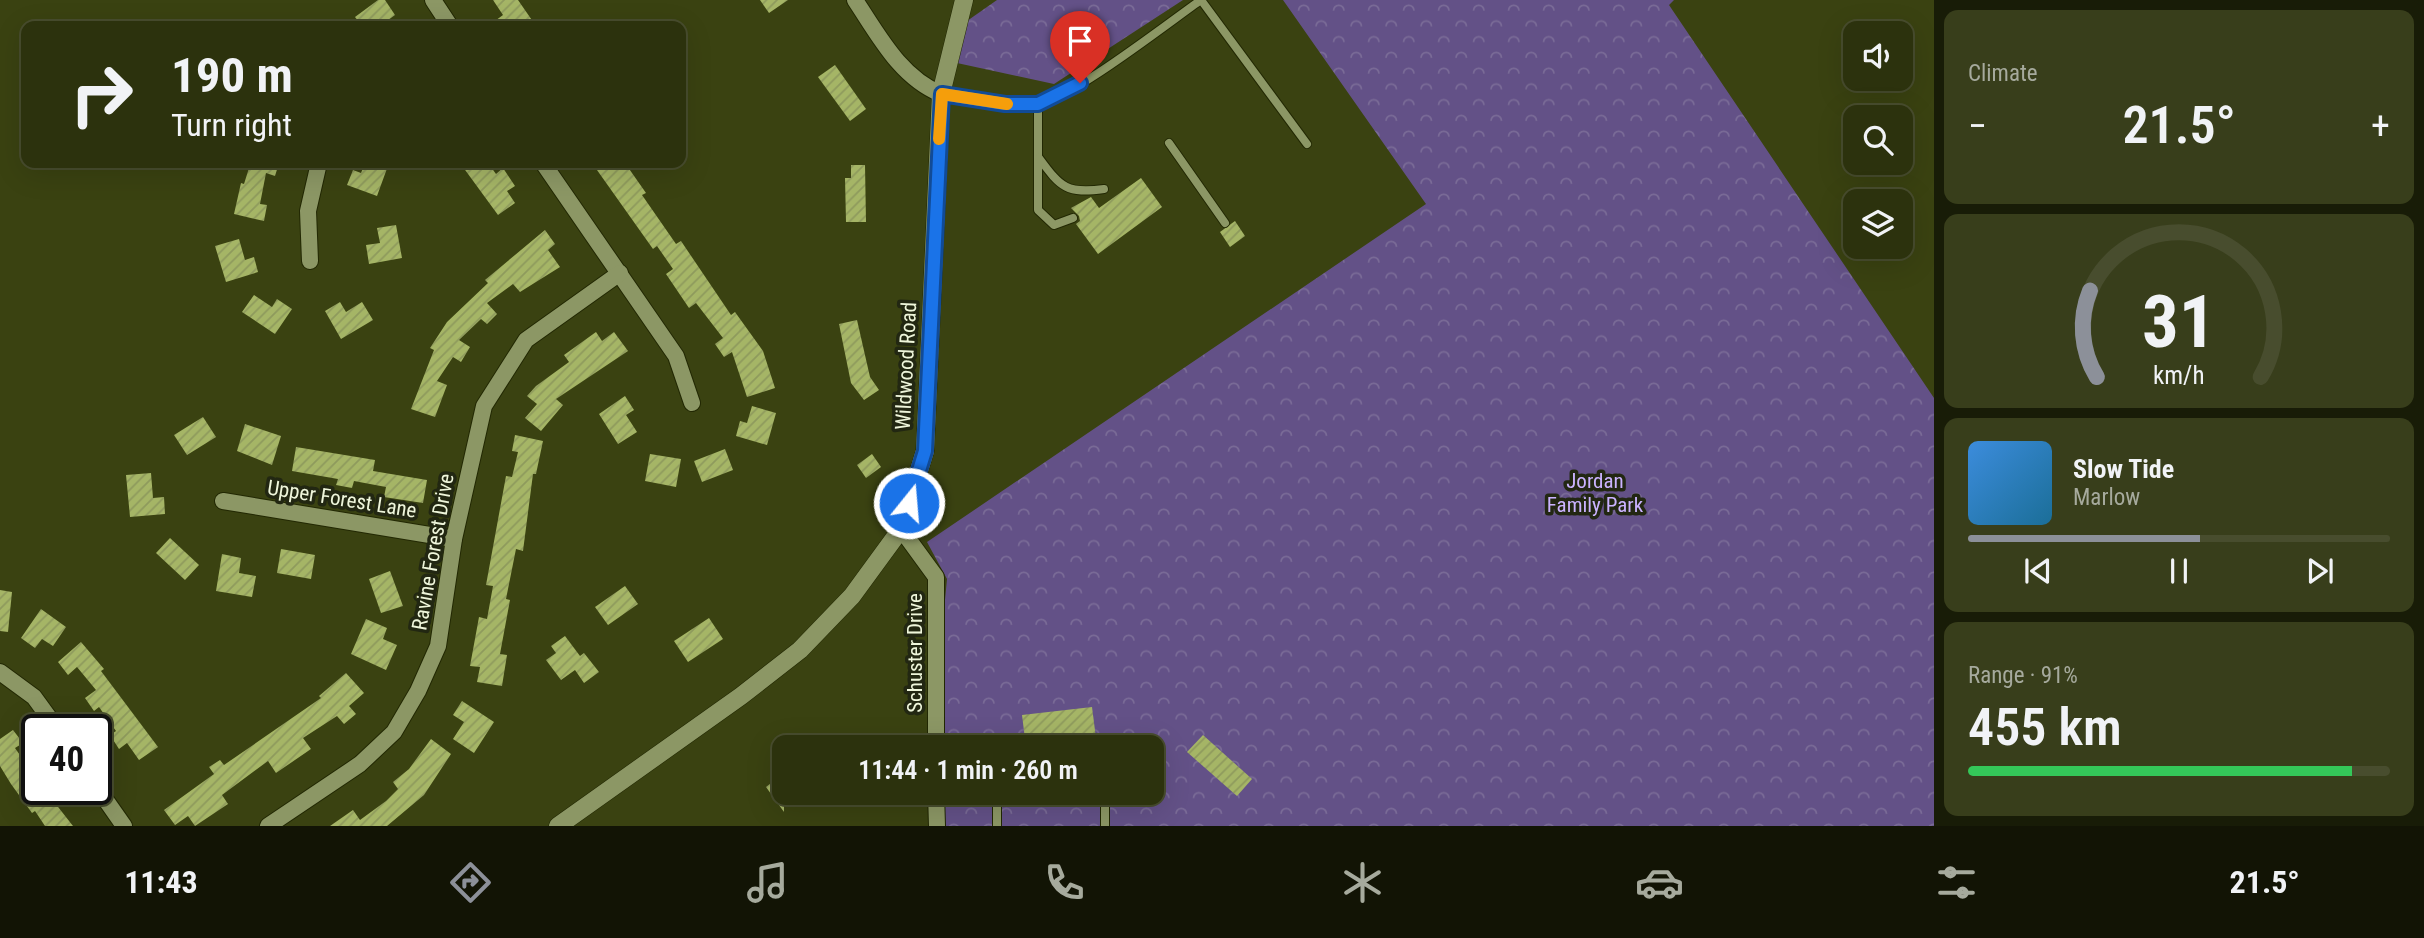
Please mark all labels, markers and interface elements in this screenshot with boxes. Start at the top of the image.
pin [1050,11,1110,83]
map controls [1843,21,1913,259]
button: sound [1843,21,1913,91]
icon: arrive [1061,22,1099,60]
text: 190 m [171,47,293,104]
icon: right [56,49,147,140]
text: Climate [1968,60,2038,87]
text: 21.5° [2122,95,2236,156]
text: − [1968,104,1987,148]
text: + [2371,104,2390,148]
button: search [1843,105,1913,175]
text: Turn right [171,106,292,144]
button: layers [1843,189,1913,259]
text: 31 [2142,279,2216,365]
street label: Wildwood Road [891,301,921,431]
text: km/h [2153,361,2205,390]
text: Slow Tide [2073,454,2174,484]
position arrow [872,466,946,540]
park label: Jordan Family Park [1547,469,1644,517]
street label: Ravine Forest Drive [407,472,459,632]
street label: Upper Forest Lane [266,475,418,523]
text: Marlow [2073,484,2140,511]
icon: previous [2019,552,2057,590]
icon: pause [2160,552,2198,590]
icon: next [2301,552,2339,590]
street label: Schuster Drive [903,593,927,713]
text: Range · 91% [1968,662,2078,689]
text: 455 km [1968,697,2122,758]
speed limit sign: 40 [21,714,112,805]
text: 11:44 · 1 min · 260 m [858,755,1078,785]
icon: directions [446,858,495,907]
icon: music [743,858,792,907]
icon: phone [1040,858,1089,907]
icon: climate [1338,858,1387,907]
icon: car [1635,858,1684,907]
icon: filters [1932,858,1981,907]
text: 11:43 [124,863,198,901]
text: 21.5° [2230,863,2300,901]

